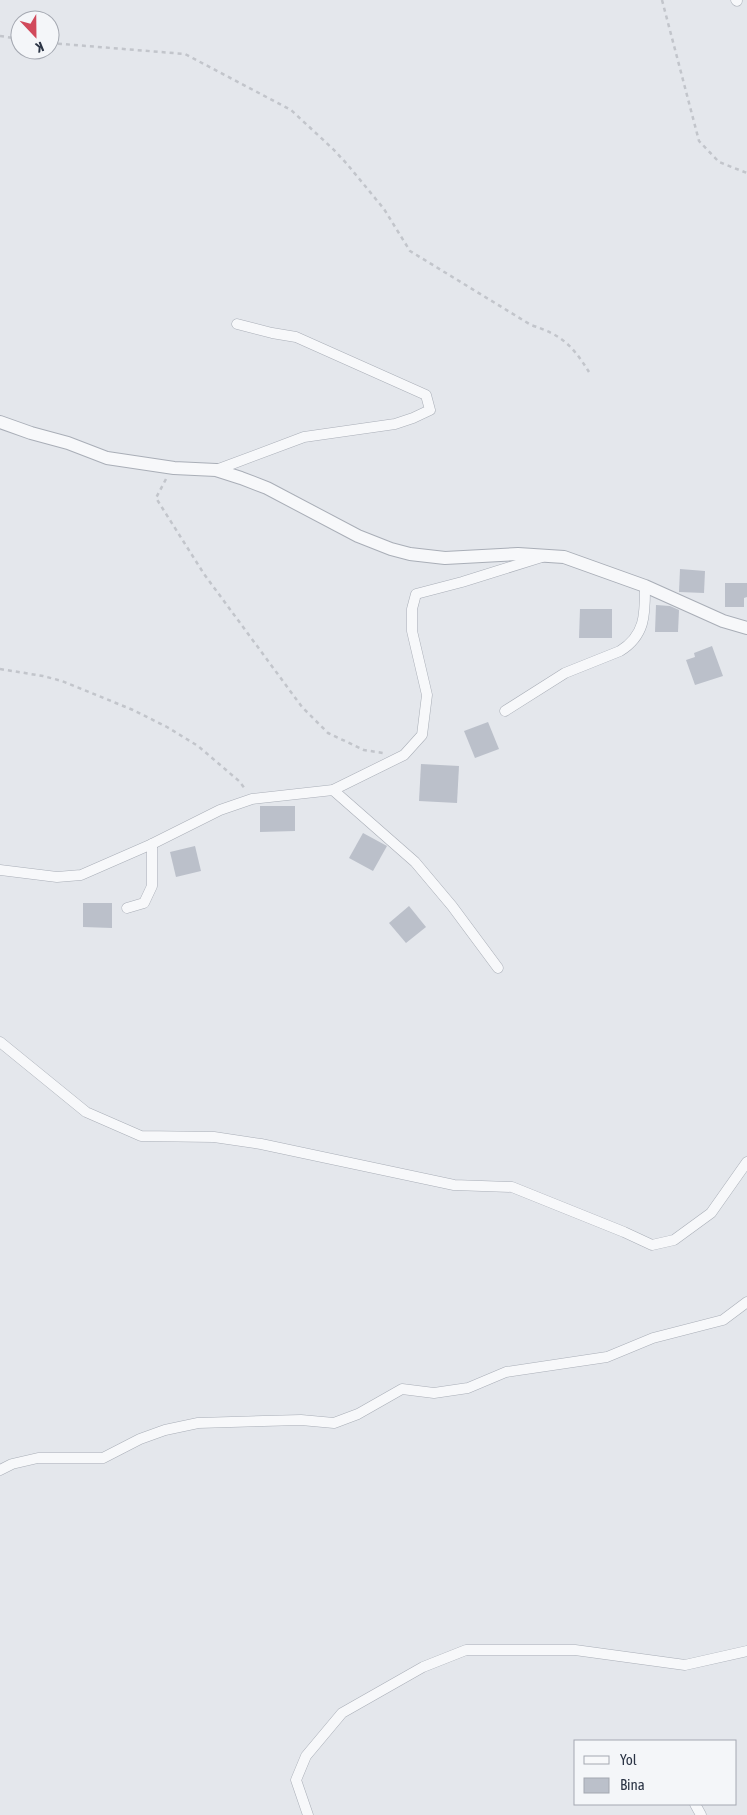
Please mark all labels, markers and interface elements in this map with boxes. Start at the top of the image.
north arrow [10,10,60,60]
text: K [34,38,46,56]
legend [574,1740,737,1805]
text: Yol [620,1751,637,1768]
text: Bina [620,1776,645,1793]

